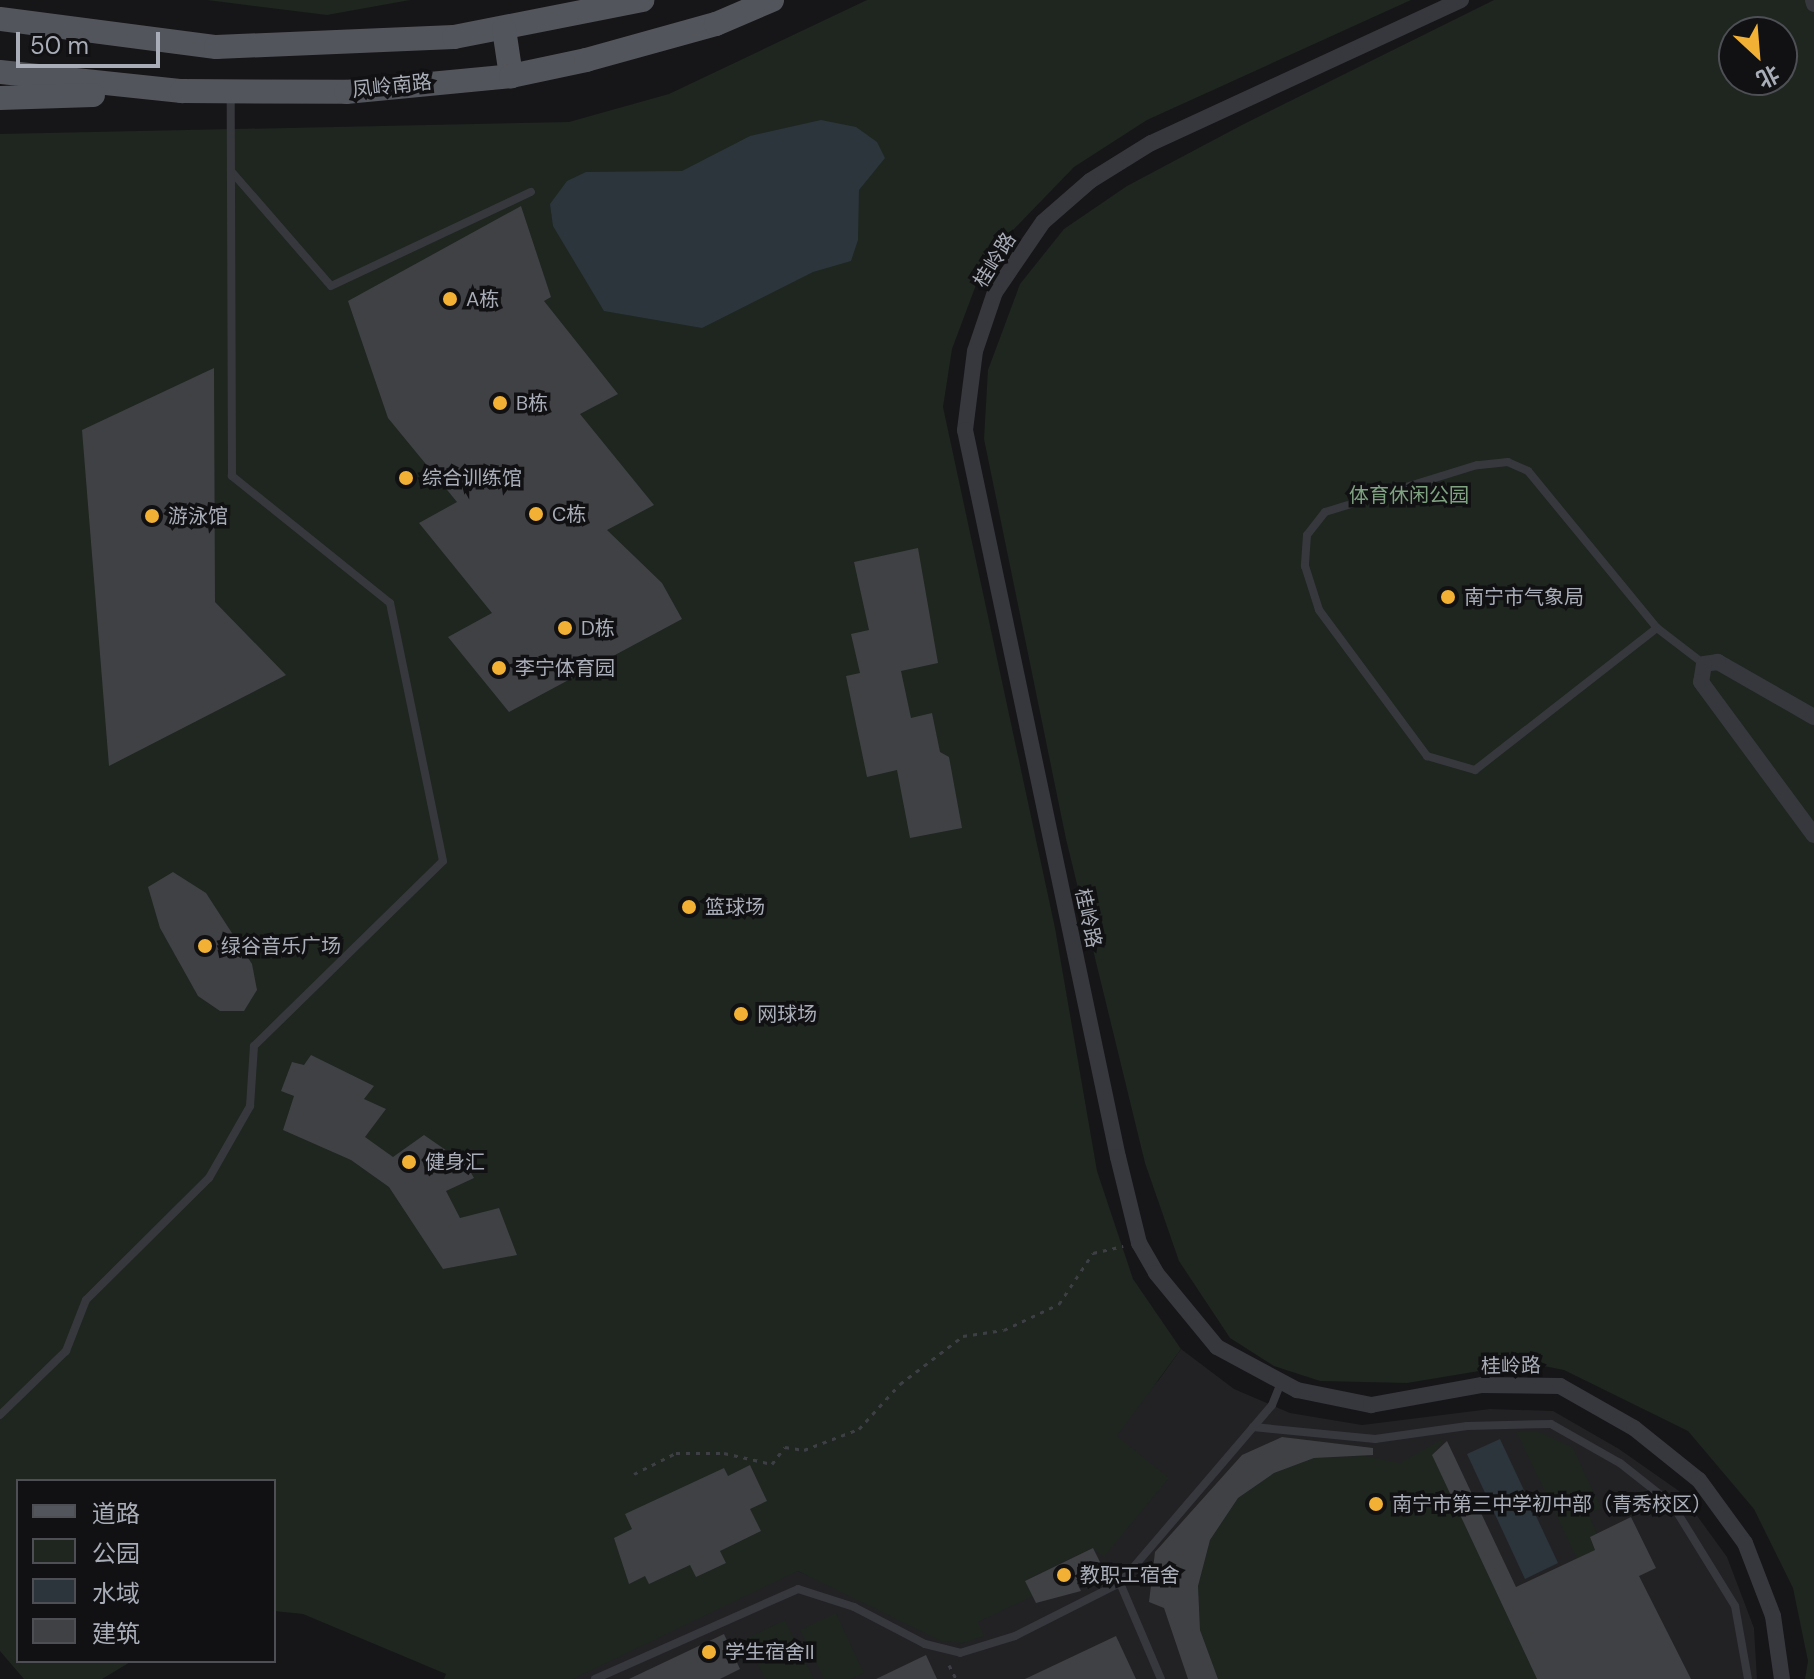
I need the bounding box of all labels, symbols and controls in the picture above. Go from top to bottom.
scale bar [20,16,164,66]
north arrow [1718,16,1798,96]
text: 50 m [30,30,89,61]
text: 北 [1752,58,1784,94]
street label: 凤岭南路 [351,70,433,102]
street label: 桂岭路 [969,228,1021,292]
place label: A栋 [466,287,499,311]
marker: A栋 [441,290,459,308]
place label: B栋 [516,391,548,415]
marker: B栋 [491,394,509,412]
place label: 综合训练馆 [422,466,522,490]
marker: 综合训练馆 [397,469,415,487]
park label: 体育休闲公园 [1349,483,1469,507]
place label: C栋 [552,502,586,526]
place label: 游泳馆 [168,504,228,528]
marker: C栋 [527,505,545,523]
marker: 游泳馆 [143,507,161,525]
place label: 南宁市气象局 [1464,585,1584,609]
marker: 南宁市气象局 [1439,588,1457,606]
place label: D栋 [581,616,615,640]
marker: D栋 [556,619,574,637]
place label: 李宁体育园 [515,656,615,680]
marker: 李宁体育园 [490,659,508,677]
street label: 桂岭路 [1070,886,1106,950]
place label: 篮球场 [705,895,765,919]
marker: 篮球场 [680,898,698,916]
place label: 绿谷音乐广场 [221,934,341,958]
marker: 绿谷音乐广场 [196,937,214,955]
place label: 网球场 [757,1002,817,1026]
marker: 网球场 [732,1005,750,1023]
place label: 健身汇 [425,1150,485,1174]
marker: 健身汇 [400,1153,418,1171]
street label: 桂岭路 [1481,1353,1541,1379]
legend [16,1479,276,1663]
place label: 南宁市第三中学初中部（青秀校区） [1392,1492,1712,1516]
marker: 南宁市第三中学初中部（青秀校区） [1367,1495,1385,1513]
text: 道路 [92,1498,140,1529]
text: 公园 [92,1538,140,1569]
place label: 教职工宿舍 [1080,1563,1180,1587]
marker: 教职工宿舍 [1055,1566,1073,1584]
text: 水域 [92,1578,140,1609]
text: 建筑 [92,1618,140,1649]
place label: 学生宿舍II [725,1640,814,1664]
marker: 学生宿舍II [700,1643,718,1661]

